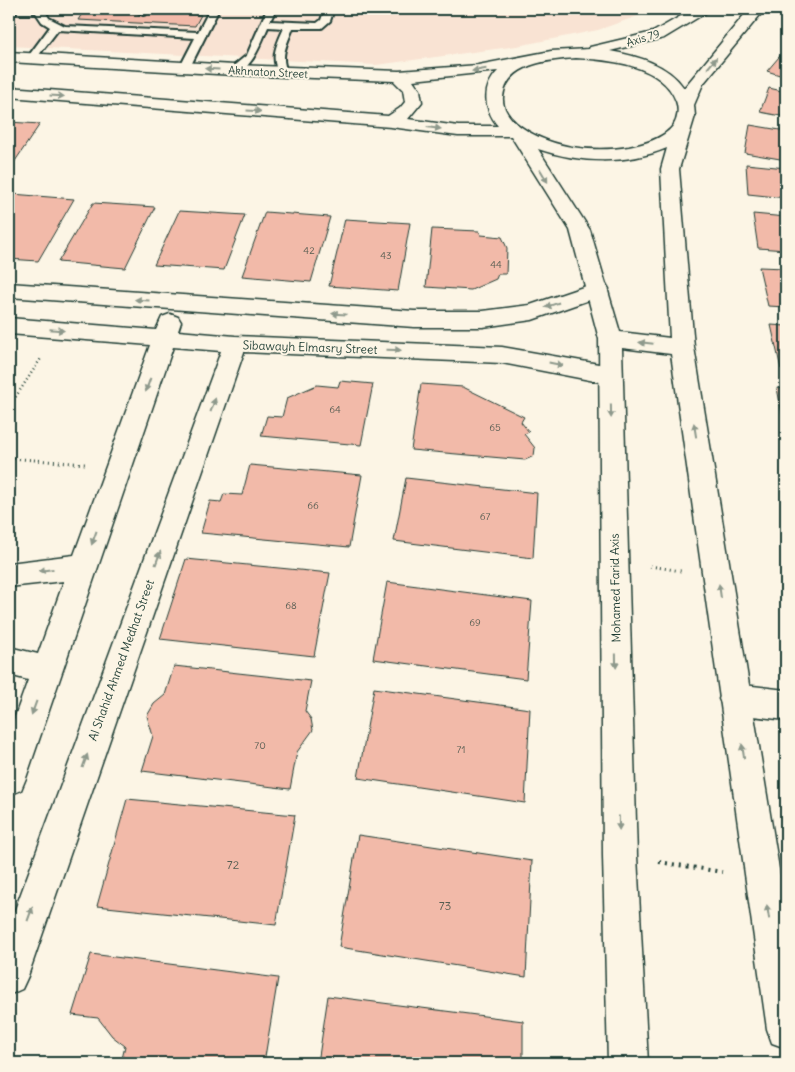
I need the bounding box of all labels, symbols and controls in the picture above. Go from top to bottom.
street label: Axis 79 [625,26,661,50]
one-way arrow [706,56,717,69]
street label: Akhnaton Street [228,63,309,81]
one-way arrow [204,64,220,72]
one-way arrow [471,66,487,74]
one-way arrow [50,93,66,101]
one-way arrow [247,108,263,116]
one-way arrow [426,124,442,132]
one-way arrow [540,169,549,182]
house number: 42 [303,244,315,257]
house number: 43 [380,249,392,262]
house number: 44 [490,258,502,271]
one-way arrow [134,295,150,303]
one-way arrow [544,301,559,309]
one-way arrow [331,309,347,317]
one-way arrow [50,326,66,334]
street label: Sibawayh Elmasry Street [242,337,378,357]
one-way arrow [637,339,653,347]
one-way arrow [386,347,402,355]
one-way arrow [548,360,564,368]
one-way arrow [144,378,152,393]
one-way arrow [209,398,217,413]
house number: 64 [329,403,341,416]
one-way arrow [607,403,615,419]
house number: 65 [489,421,501,434]
one-way arrow [691,422,699,438]
house number: 66 [307,499,319,512]
house number: 67 [480,510,490,523]
one-way arrow [90,531,98,546]
street label: Mohamed Farid Axis [607,533,623,643]
one-way arrow [154,551,162,566]
one-way arrow [38,567,54,575]
street label: Al Shahid Ahmed Medhat Street [85,577,157,743]
one-way arrow [716,582,724,598]
house number: 68 [285,599,297,612]
house number: 69 [469,616,481,629]
one-way arrow [612,653,620,669]
one-way arrow [30,700,37,715]
house number: 70 [254,739,266,752]
house number: 71 [457,743,465,756]
one-way arrow [739,743,747,759]
one-way arrow [82,753,89,768]
one-way arrow [615,815,623,831]
house number: 72 [227,857,240,872]
house number: 73 [439,898,452,913]
one-way arrow [763,904,771,920]
one-way arrow [27,906,34,921]

